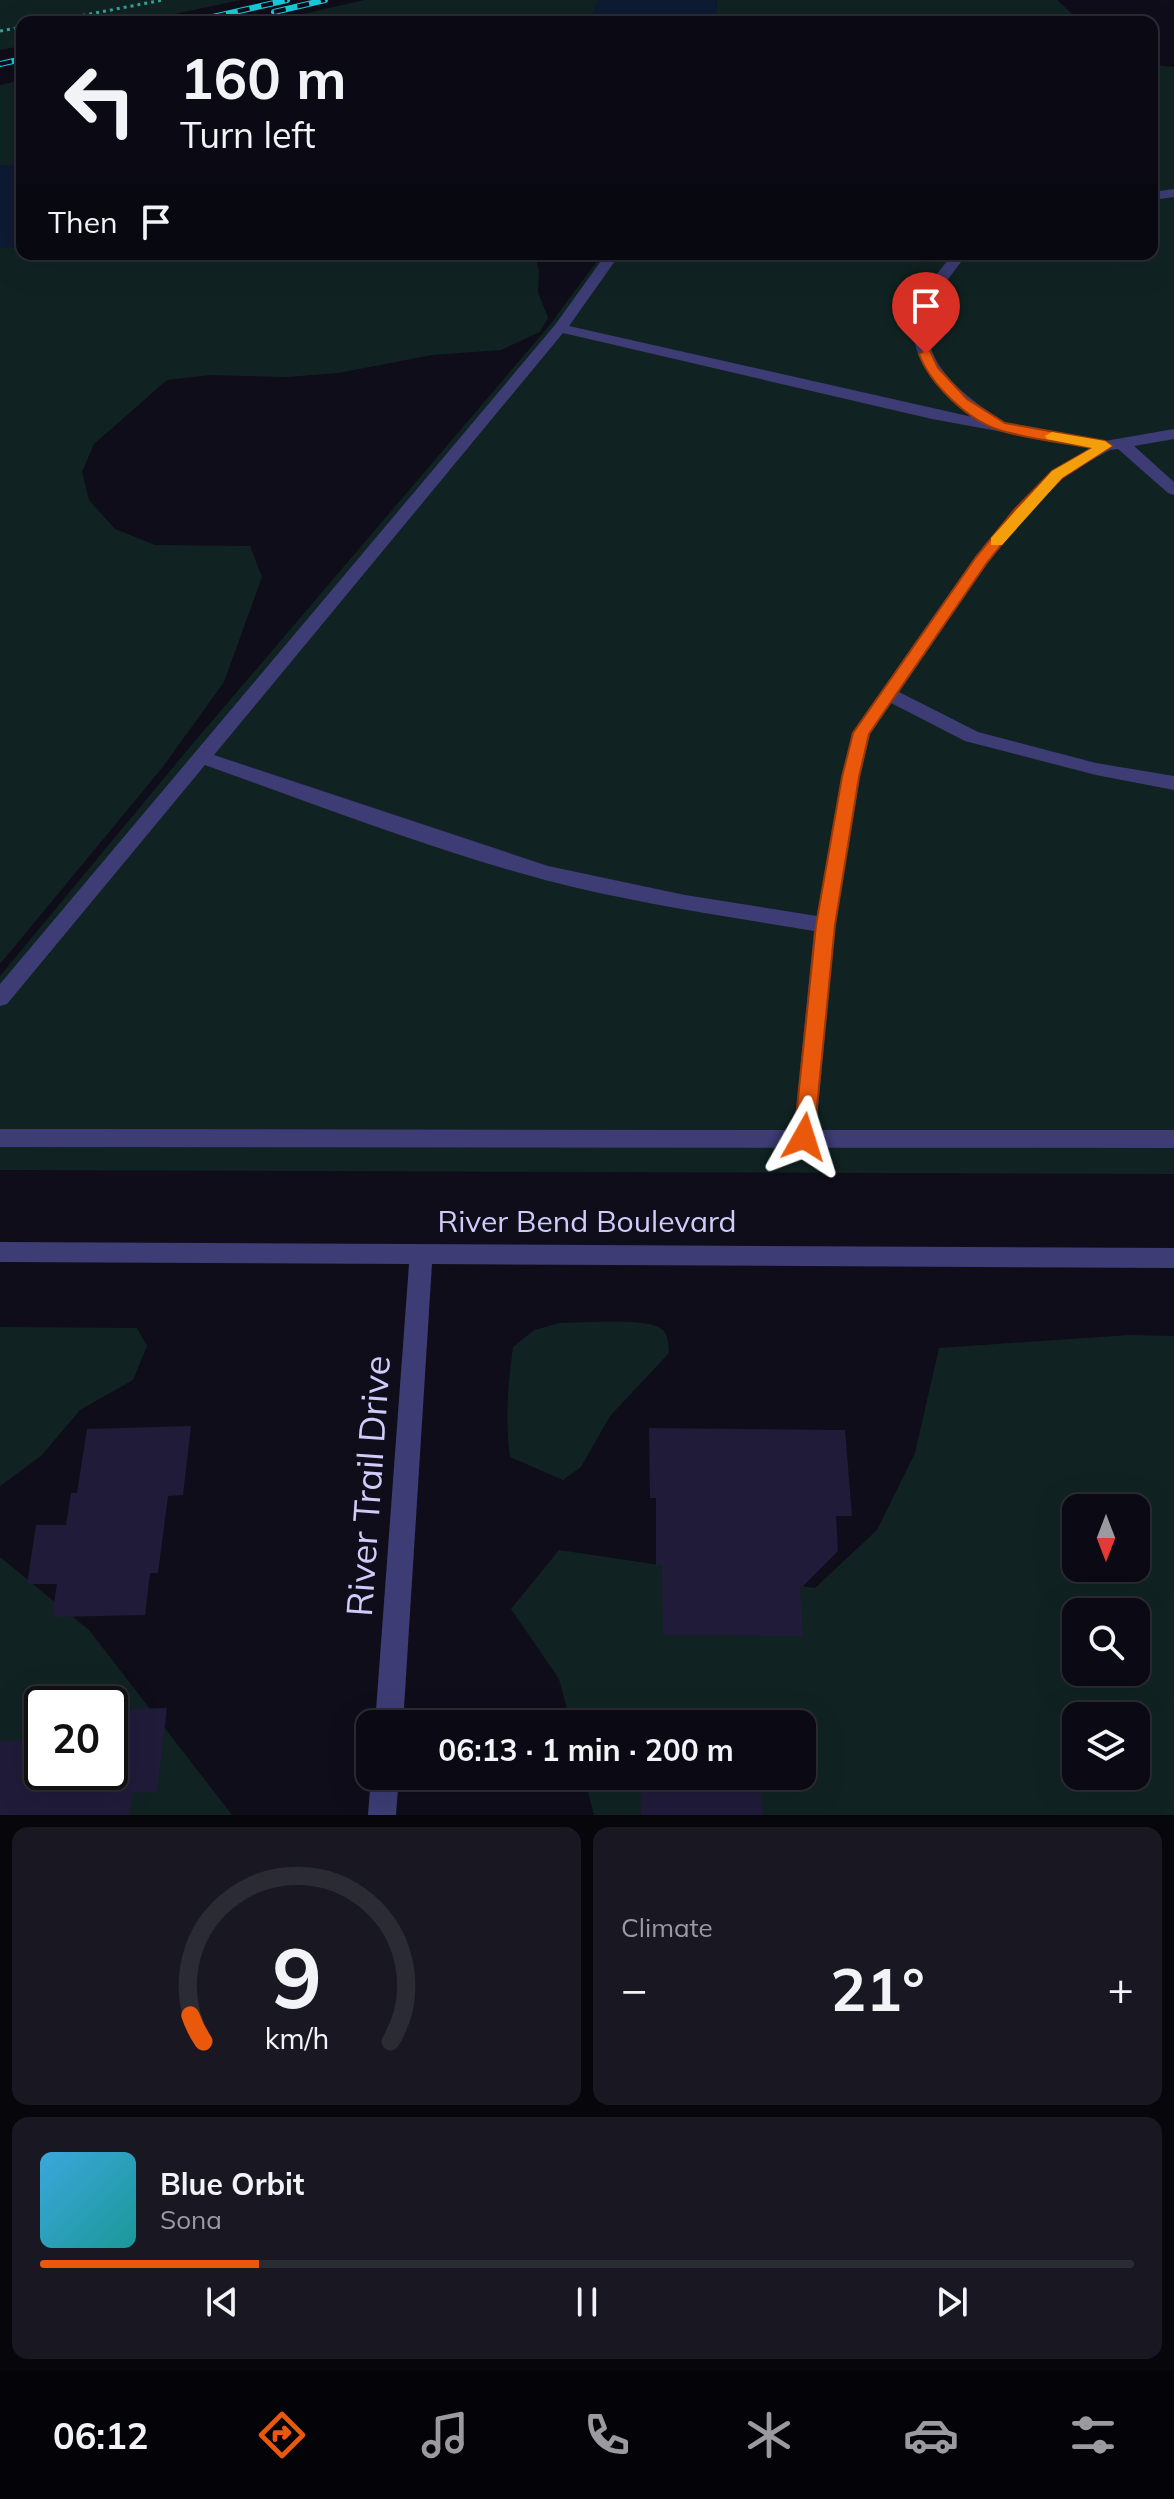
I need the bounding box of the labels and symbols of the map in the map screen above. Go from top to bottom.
pin [892,272,960,354]
position arrow [762,1095,846,1179]
street label: River Bend Boulevard [437,1202,737,1240]
street label: River Trail Drive [336,1354,399,1618]
north arrow [1062,1494,1150,1582]
speed limit sign: 20 [24,1686,128,1790]

